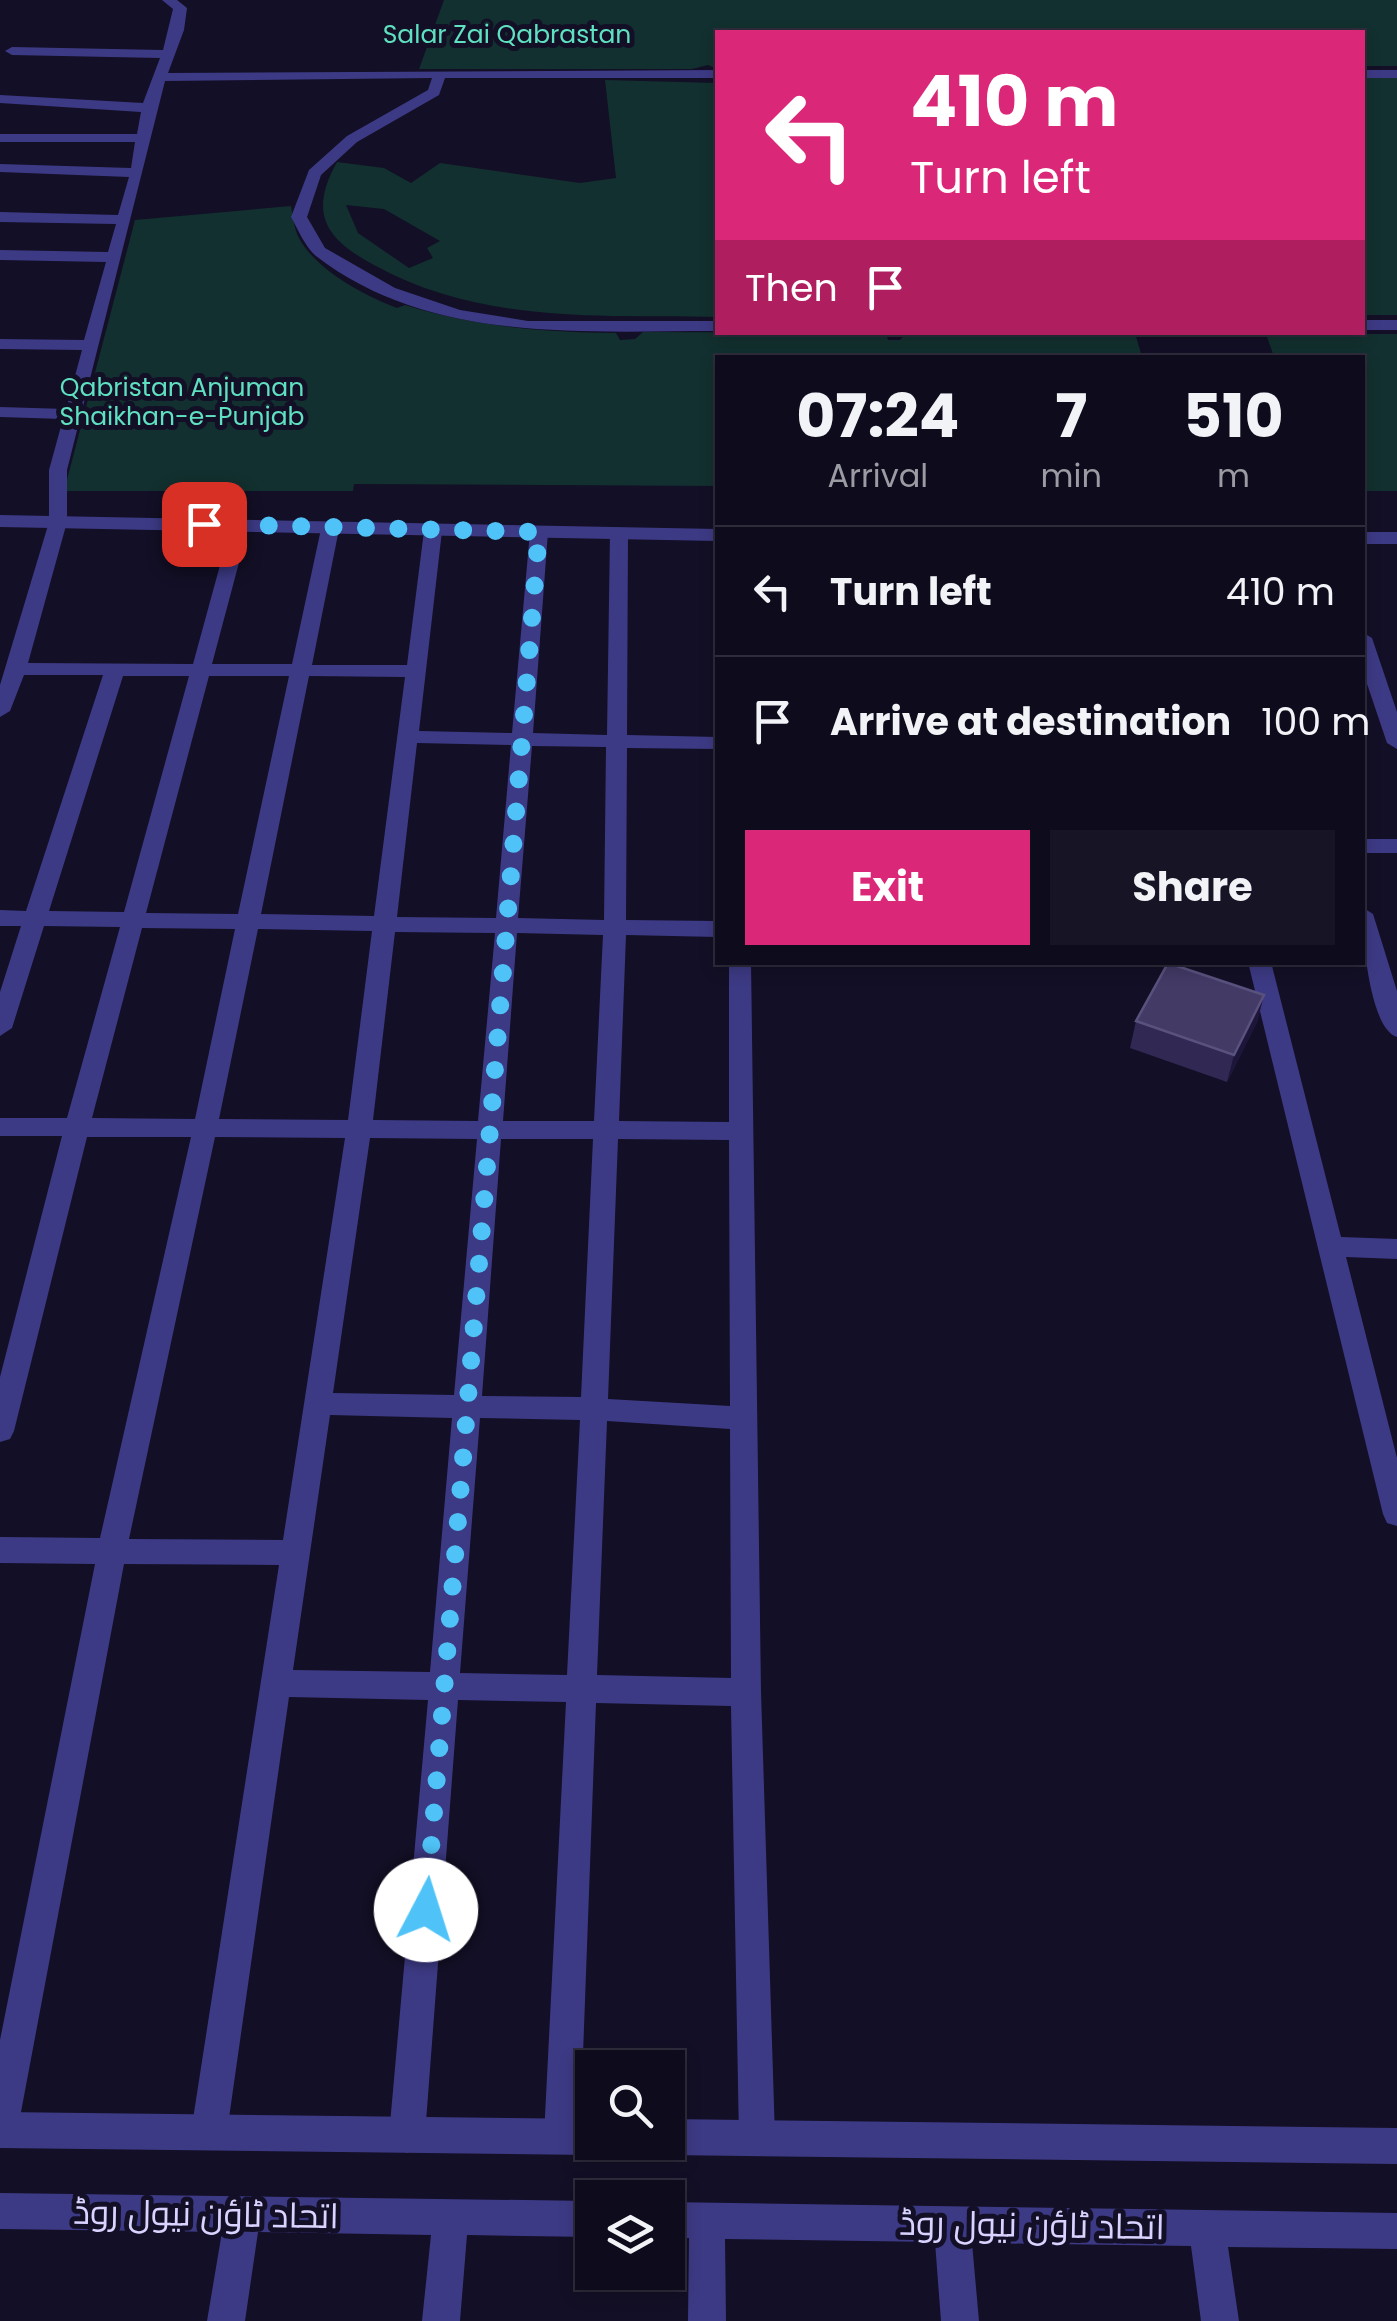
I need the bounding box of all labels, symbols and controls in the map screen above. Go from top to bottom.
park label: Salar Zai Qabrastan [383,17,631,52]
text: 410 m [910,52,1118,151]
icon: left [745,70,875,200]
text: Turn left [910,146,1091,209]
icon: arrive [858,260,913,315]
text: Then [745,261,838,314]
park label: Qabristan Anjuman Shaikhan-e-Punjab [59,370,305,434]
text: 07:24 [796,374,959,458]
text: 7 [1055,374,1087,458]
text: 510 [1183,374,1284,458]
text: Arrival [827,453,928,498]
text: min [1041,453,1102,498]
text: m [1217,453,1250,498]
pin [162,482,247,567]
icon: arrive [177,497,232,552]
icon: left [745,564,800,619]
text: Turn left [830,565,992,618]
text: 410 m [1226,565,1335,618]
icon: arrive [745,694,800,749]
text: Arrive at destination [830,695,1231,748]
text: 100 m [1261,695,1370,748]
button: Exit [745,830,1030,945]
button: Share [1050,830,1335,945]
position arrow [374,1858,478,1962]
map controls [575,2050,685,2290]
button: search [575,2050,685,2160]
button: layers [575,2180,685,2290]
street label: اتحاد ٹاؤن نیول روڈ [73,2187,339,2240]
street label: اتحاد ٹاؤن نیول روڈ [899,2198,1165,2251]

